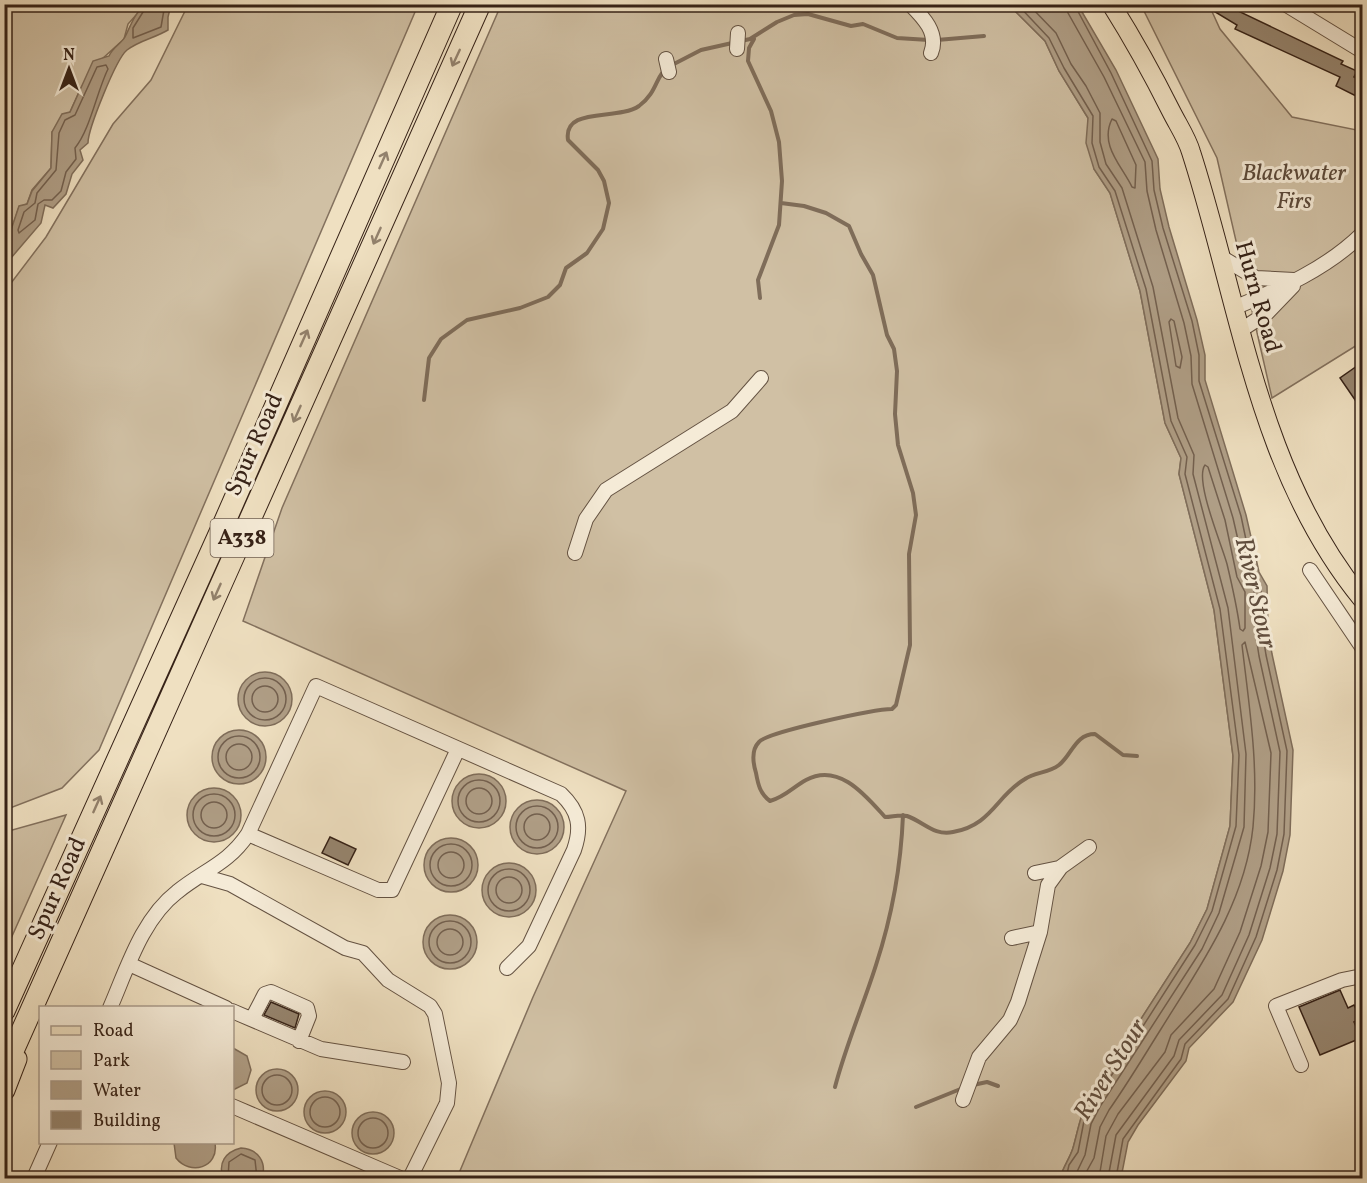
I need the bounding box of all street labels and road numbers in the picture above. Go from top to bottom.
street label: Hurn Road [1225,237,1289,357]
street label: Spur Road [217,388,293,502]
road number: A338 [210,519,274,557]
street label: Spur Road [20,832,96,946]

